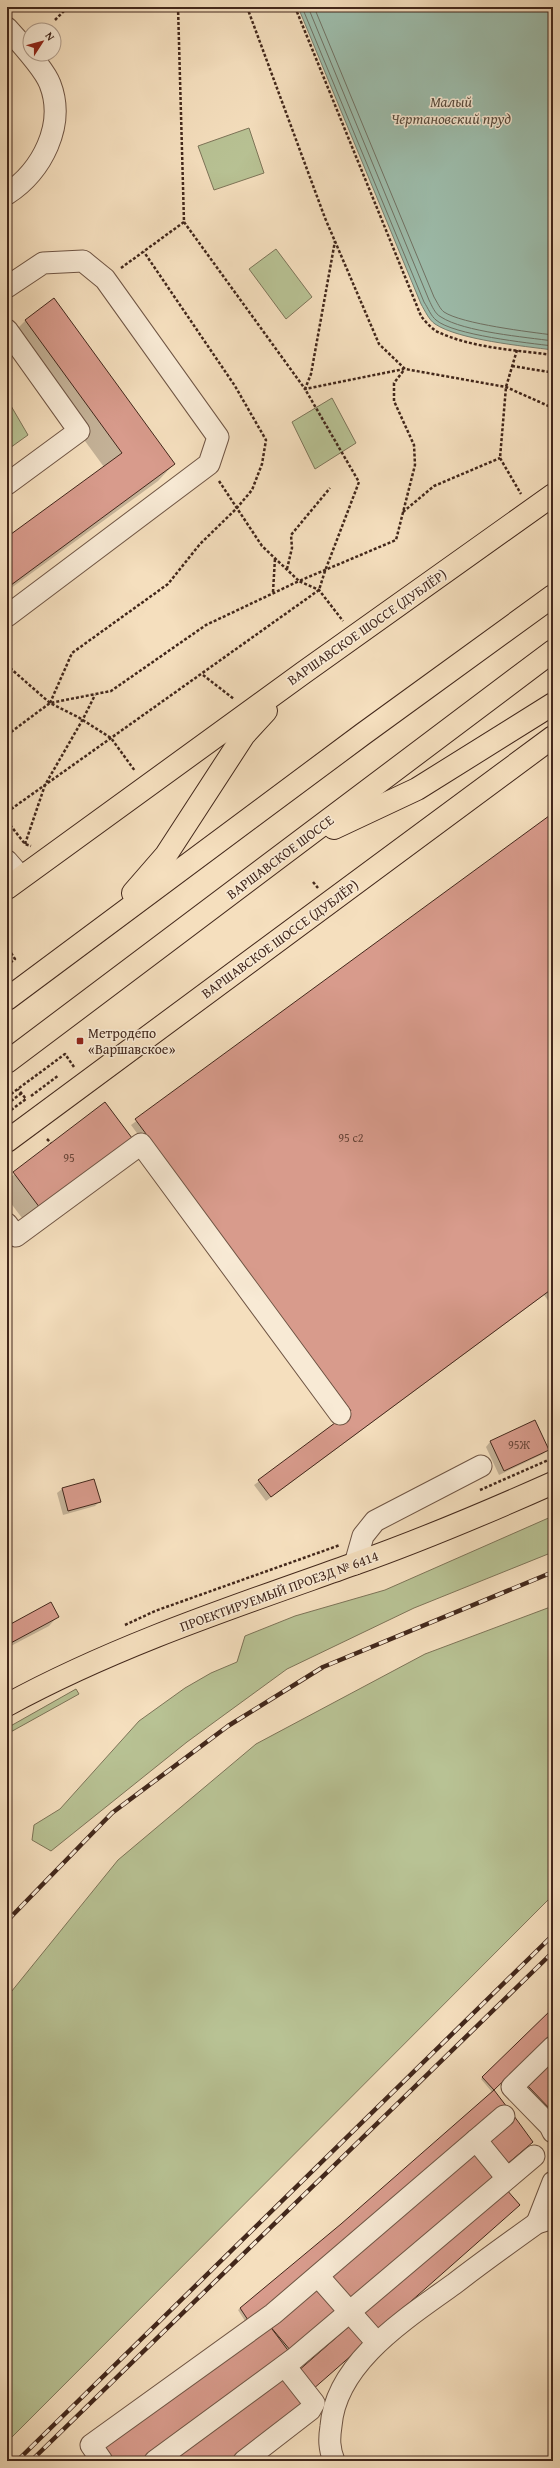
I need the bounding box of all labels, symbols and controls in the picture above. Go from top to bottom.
north arrow [22,22,62,62]
text: N [41,28,59,44]
water label: Малый Чертановский пруд [391,91,512,129]
street label: ВАРШАВСКОЕ ШОССЕ (ДУБЛЁР) [283,564,451,690]
street label: ВАРШАВСКОЕ ШОССЕ [222,810,338,904]
street label: ВАРШАВСКОЕ ШОССЕ (ДУБЛЁР) [197,875,363,1003]
place label: Метродепо «Варшавское» [88,1023,175,1059]
marker: Метродепо «Варшавское» [75,1036,85,1046]
house number: 95 с2 [338,1129,364,1146]
house number: 95 [63,1149,75,1166]
house number: 95Ж [508,1436,530,1453]
street label: ПРОЕКТИРУЕМЫЙ ПРОЕЗД № 6414 [177,1546,381,1636]

